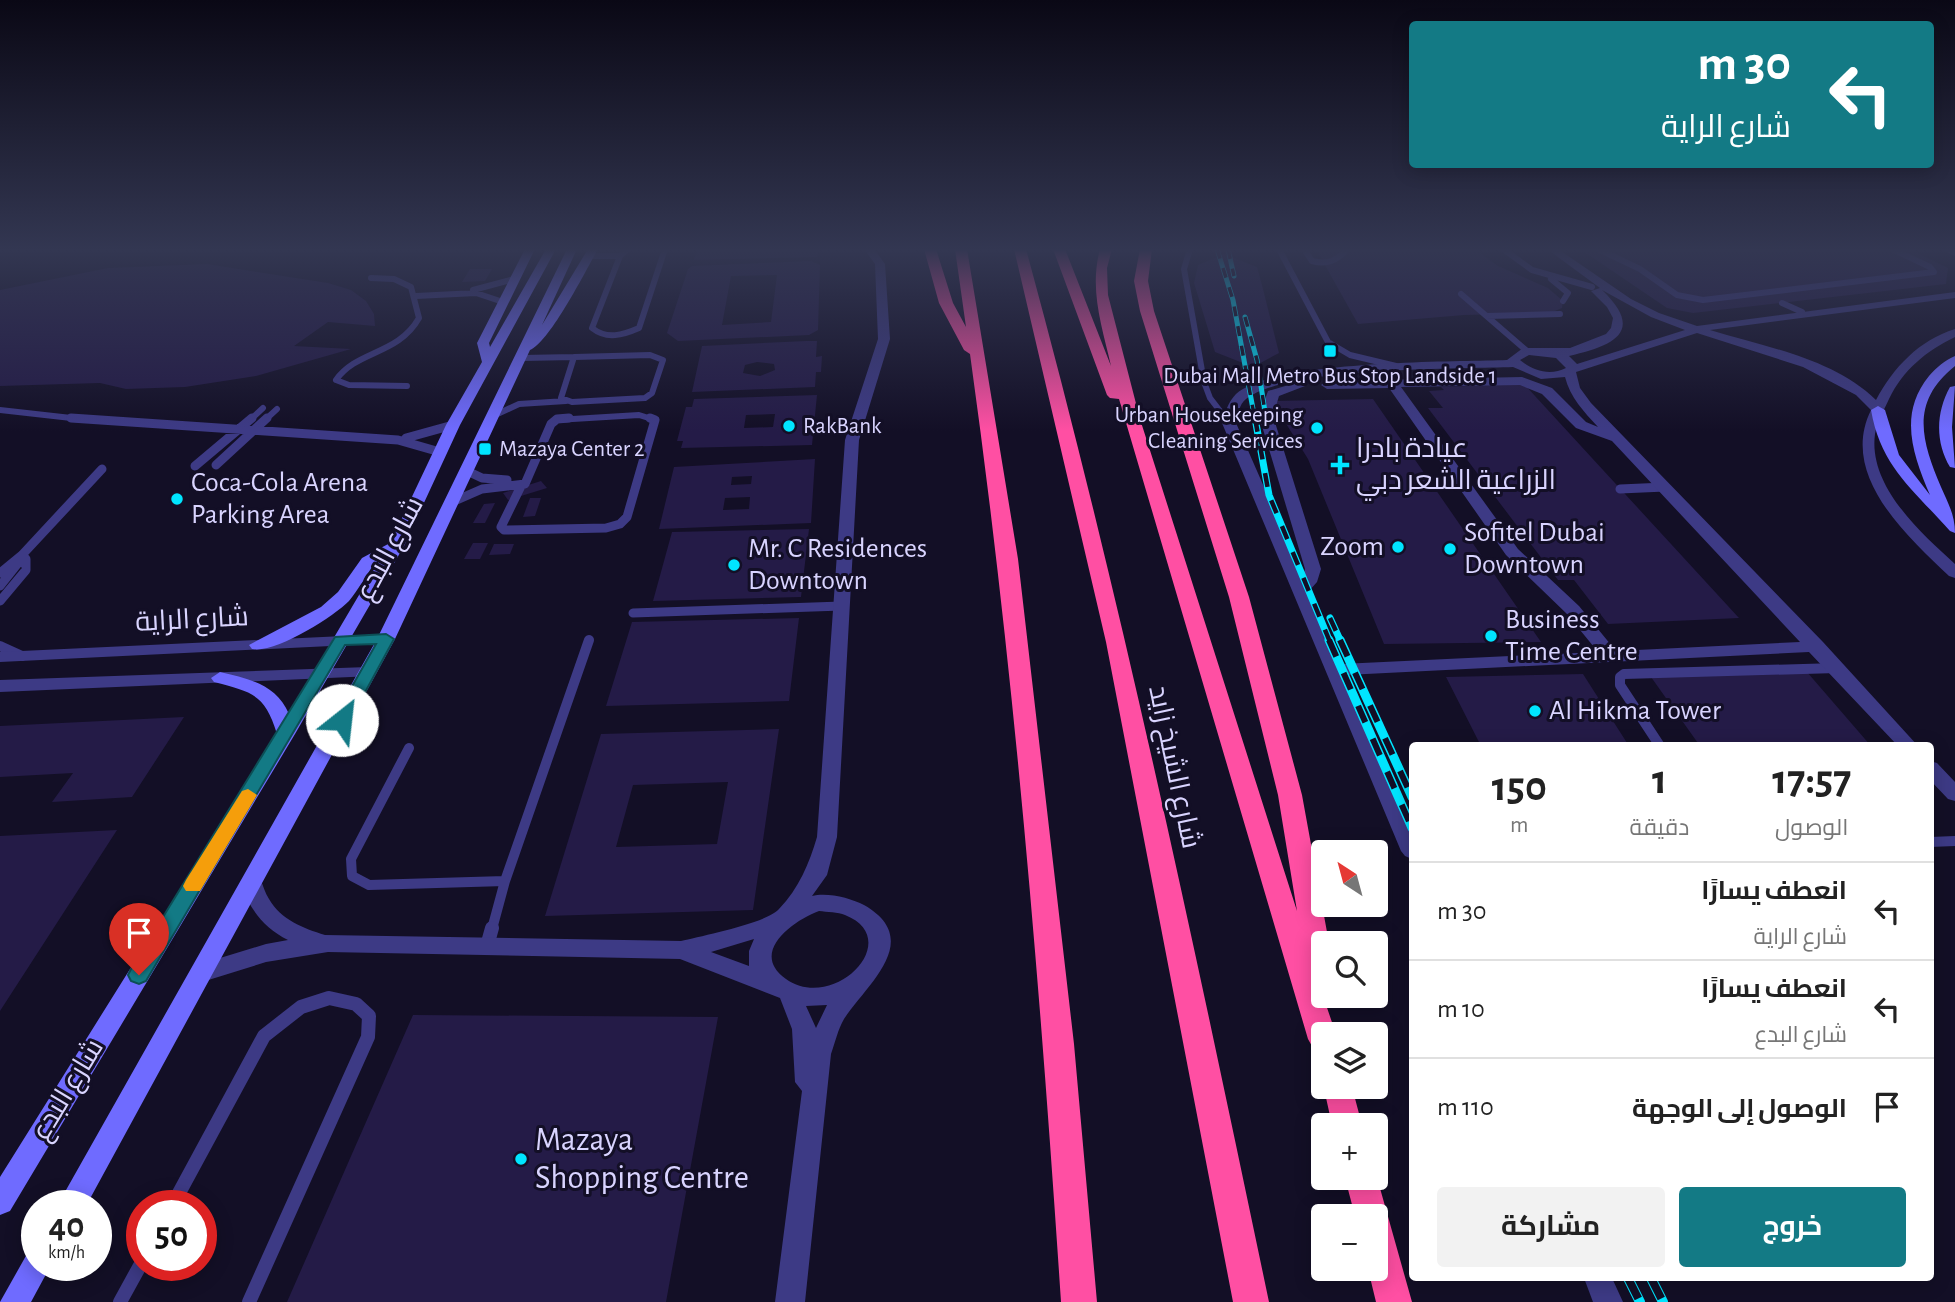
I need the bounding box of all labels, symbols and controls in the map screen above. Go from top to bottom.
text: 30 m [1697,40,1791,89]
icon: left [1815,49,1906,140]
text: شارع الراية [1661,111,1791,143]
marker: Dubai Mall Metro Bus Stop Landside 1 [1322,343,1338,359]
place label: Dubai Mall Metro Bus Stop Landside 1 [1163,365,1497,388]
place label: Urban Housekeeping Cleaning Services [1115,404,1304,453]
place label: RakBank [803,415,882,438]
marker: RakBank [781,418,797,434]
marker: Urban Housekeeping Cleaning Services [1309,420,1325,436]
place label: عيادة بادرا الزراعية الشعر دبي [1356,435,1556,501]
place label: Mazaya Center 2 [499,438,645,461]
marker: Mazaya Center 2 [477,441,493,457]
marker: عيادة بادرا الزراعية الشعر دبي [1330,455,1350,475]
place label: Coca-Cola Arena Parking Area [191,469,368,529]
marker: Coca-Cola Arena Parking Area [169,491,185,507]
street label: شارع البدع [350,492,431,607]
place label: Sofitel Dubai Downtown [1464,519,1605,579]
place label: Zoom [1320,533,1384,561]
place label: Mr. C Residences Downtown [748,535,927,595]
marker: Zoom [1390,539,1406,555]
marker: Sofitel Dubai Downtown [1442,541,1458,557]
marker: Mr. C Residences Downtown [726,557,742,573]
street label: شارع الراية [134,602,250,640]
place label: Business Time Centre [1505,606,1638,666]
marker: Business Time Centre [1483,628,1499,644]
position arrow [305,683,379,757]
street label: شارع الشيخ زايد [1140,683,1206,852]
place label: Al Hikma Tower [1549,697,1721,725]
marker: Al Hikma Tower [1527,703,1543,719]
text: 1 [1652,759,1667,801]
text: 17:57 [1772,759,1851,801]
text: 150 [1492,766,1547,808]
text: m [1510,814,1529,837]
text: دقيقة [1630,817,1689,840]
text: الوصول [1775,817,1848,840]
north arrow [1311,840,1388,917]
map controls [1311,840,1388,1281]
text: انعطف يسارًا [1701,878,1847,904]
icon: left [1868,892,1906,930]
text: 30 m [1437,898,1487,924]
pin [109,903,169,975]
icon: arrive [120,914,158,952]
text: شارع الراية [1754,926,1847,949]
button: search [1311,931,1388,1008]
text: انعطف يسارًا [1701,976,1847,1002]
icon: left [1868,990,1906,1028]
text: 10 m [1437,996,1485,1022]
button: layers [1311,1022,1388,1099]
text: شارع البدع [1754,1024,1847,1047]
street label: شارع البدع [26,1034,112,1147]
icon: arrive [1868,1088,1906,1126]
text: 110 m [1437,1094,1494,1120]
text: الوصول إلى الوجهة [1632,1096,1847,1122]
button: + [1311,1113,1388,1190]
place label: Mazaya Shopping Centre [535,1124,749,1195]
marker: Mazaya Shopping Centre [513,1151,529,1167]
button: مشاركة [1437,1187,1665,1267]
button: خروج [1679,1187,1906,1267]
speed limit sign: 50 [126,1190,217,1281]
button: − [1311,1204,1388,1281]
text: 40 [49,1209,84,1244]
text: km/h [48,1244,85,1262]

